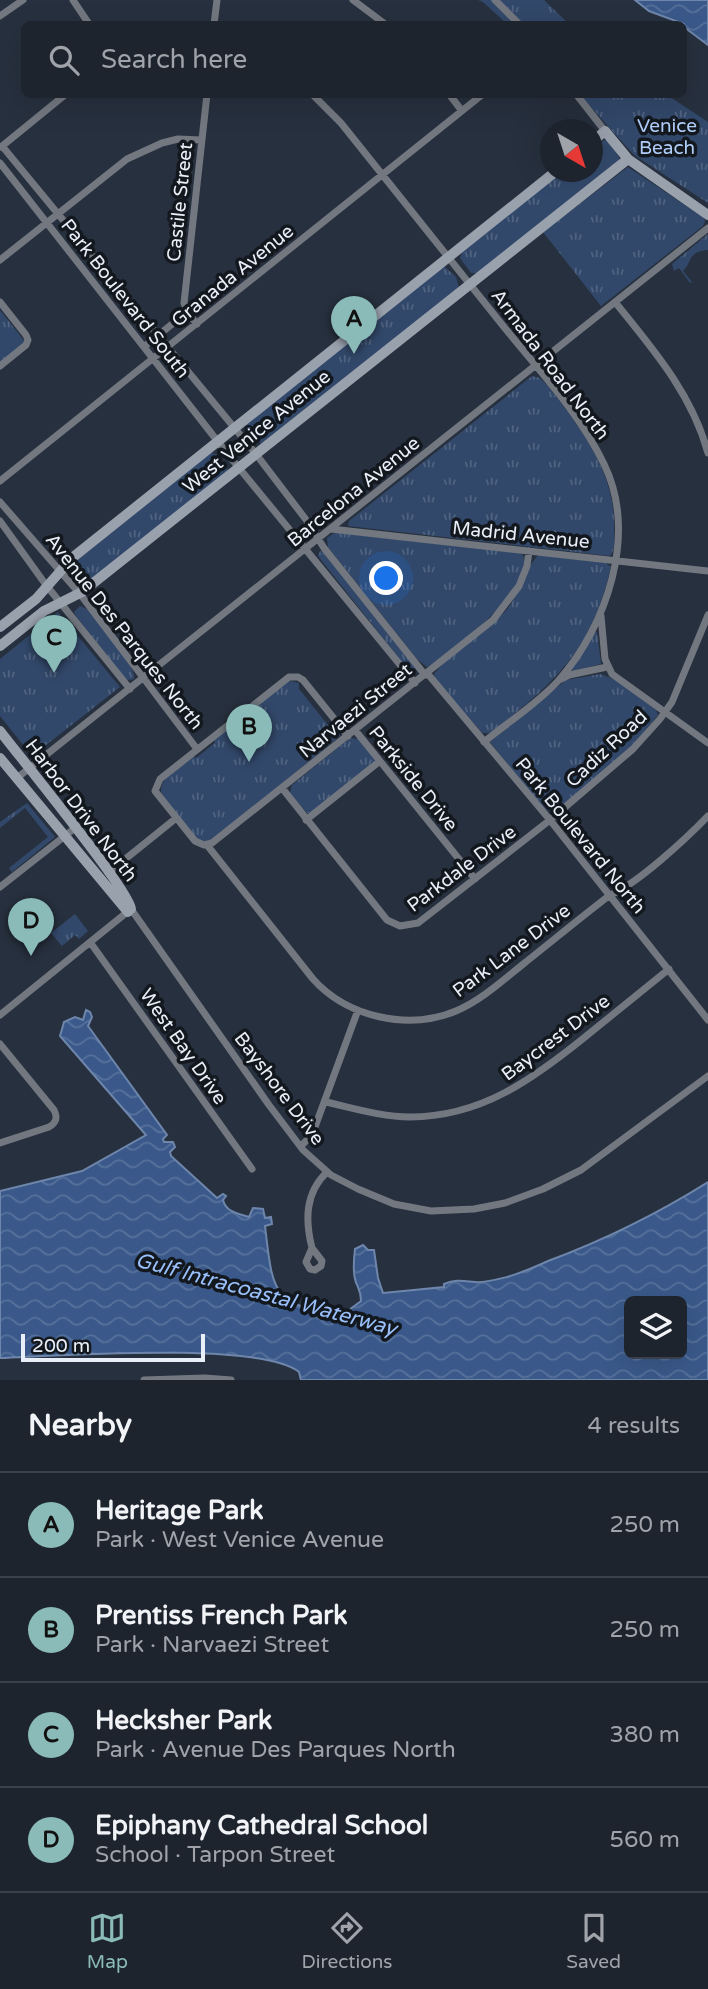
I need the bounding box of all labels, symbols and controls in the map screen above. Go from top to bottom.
search box [21,21,687,98]
icon: search [45,41,83,79]
text: Search here [101,44,247,75]
park label: Venice Beach [637,115,697,159]
north arrow [540,119,603,182]
street label: Castile Street [163,141,197,263]
street label: Park Boulevard South [56,215,194,382]
street label: Granada Avenue [167,220,298,332]
street label: Armada Road North [487,285,614,444]
pin: A [331,296,377,354]
street label: West Venice Avenue [178,366,335,498]
street label: Barcelona Avenue [283,432,424,552]
street label: Madrid Avenue [451,517,591,553]
street label: Avenue Des Parques North [41,529,208,734]
your location [369,561,403,595]
pin: C [31,615,77,673]
street label: Narvaezi Street [295,659,416,763]
pin: B [226,704,272,762]
street label: Cadiz Road [562,706,652,792]
street label: Parkside Drive [364,722,462,836]
street label: Harbor Drive North [21,735,142,886]
street label: Park Boulevard North [511,753,650,918]
street label: Parkdale Drive [403,821,520,917]
pin: D [8,898,54,956]
street label: Park Lane Drive [449,900,575,1002]
street label: West Bay Drive [135,985,231,1109]
street label: Baycrest Drive [497,990,614,1086]
street label: Bayshore Drive [230,1028,329,1149]
water label: Gulf Intracoastal Waterway [133,1248,402,1342]
map controls [624,1296,687,1359]
button: layers [624,1296,687,1359]
scale bar [21,1331,205,1363]
text: 200 m [32,1335,90,1357]
text: Nearby [28,1407,132,1444]
text: 4 results [587,1412,680,1440]
text: Heritage Park [95,1495,263,1526]
text: A [42,1511,60,1539]
text: 250 m [610,1511,680,1539]
text: Park · West Venice Avenue [95,1526,384,1554]
text: Prentiss French Park [95,1600,347,1631]
text: B [43,1616,59,1644]
text: 250 m [610,1616,680,1644]
text: Park · Narvaezi Street [95,1631,329,1659]
text: Hecksher Park [95,1705,272,1736]
text: C [43,1721,59,1749]
text: 380 m [610,1721,680,1749]
text: Park · Avenue Des Parques North [95,1736,456,1764]
text: Epiphany Cathedral School [95,1810,428,1841]
text: D [42,1826,60,1854]
text: 560 m [610,1826,680,1854]
text: School · Tarpon Street [95,1841,335,1869]
tab: Map [87,1909,128,1973]
tab: Directions [302,1909,393,1973]
tab: Saved [566,1909,621,1973]

